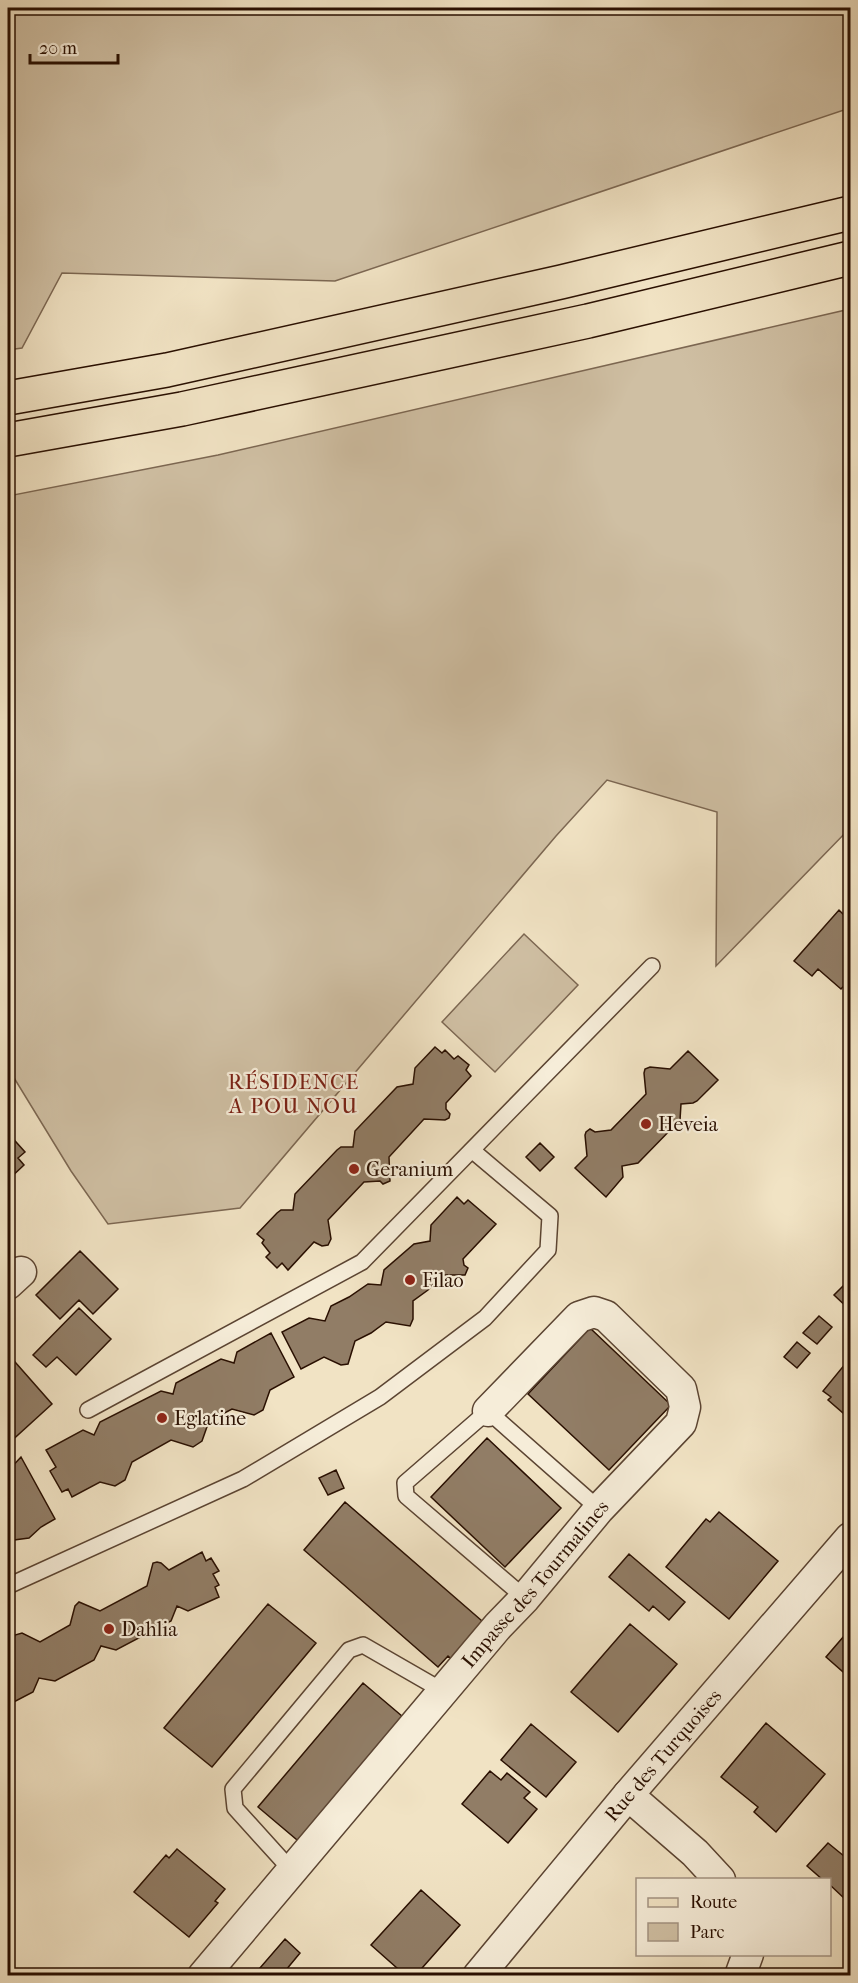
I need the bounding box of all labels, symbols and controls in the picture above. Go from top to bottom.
scale bar [30,27,118,65]
text: 20 m [39,38,77,59]
district label: RÉSIDENCE A POU NOU [228,1070,360,1118]
place label: Heveia [658,1113,719,1136]
marker: Heveia [639,1117,653,1131]
place label: Geranium [366,1158,453,1181]
marker: Geranium [347,1162,361,1176]
place label: Filao [422,1269,464,1292]
marker: Filao [403,1273,417,1287]
place label: Eglatine [174,1407,246,1430]
marker: Eglatine [155,1411,169,1425]
street label: Impasse des Tourmalines [457,1495,614,1672]
place label: Dahlia [121,1618,178,1641]
marker: Dahlia [102,1622,116,1636]
street label: Rue des Turquoises [600,1685,726,1826]
legend [636,1878,831,1956]
text: Route [690,1892,737,1913]
text: Parc [690,1922,725,1943]

